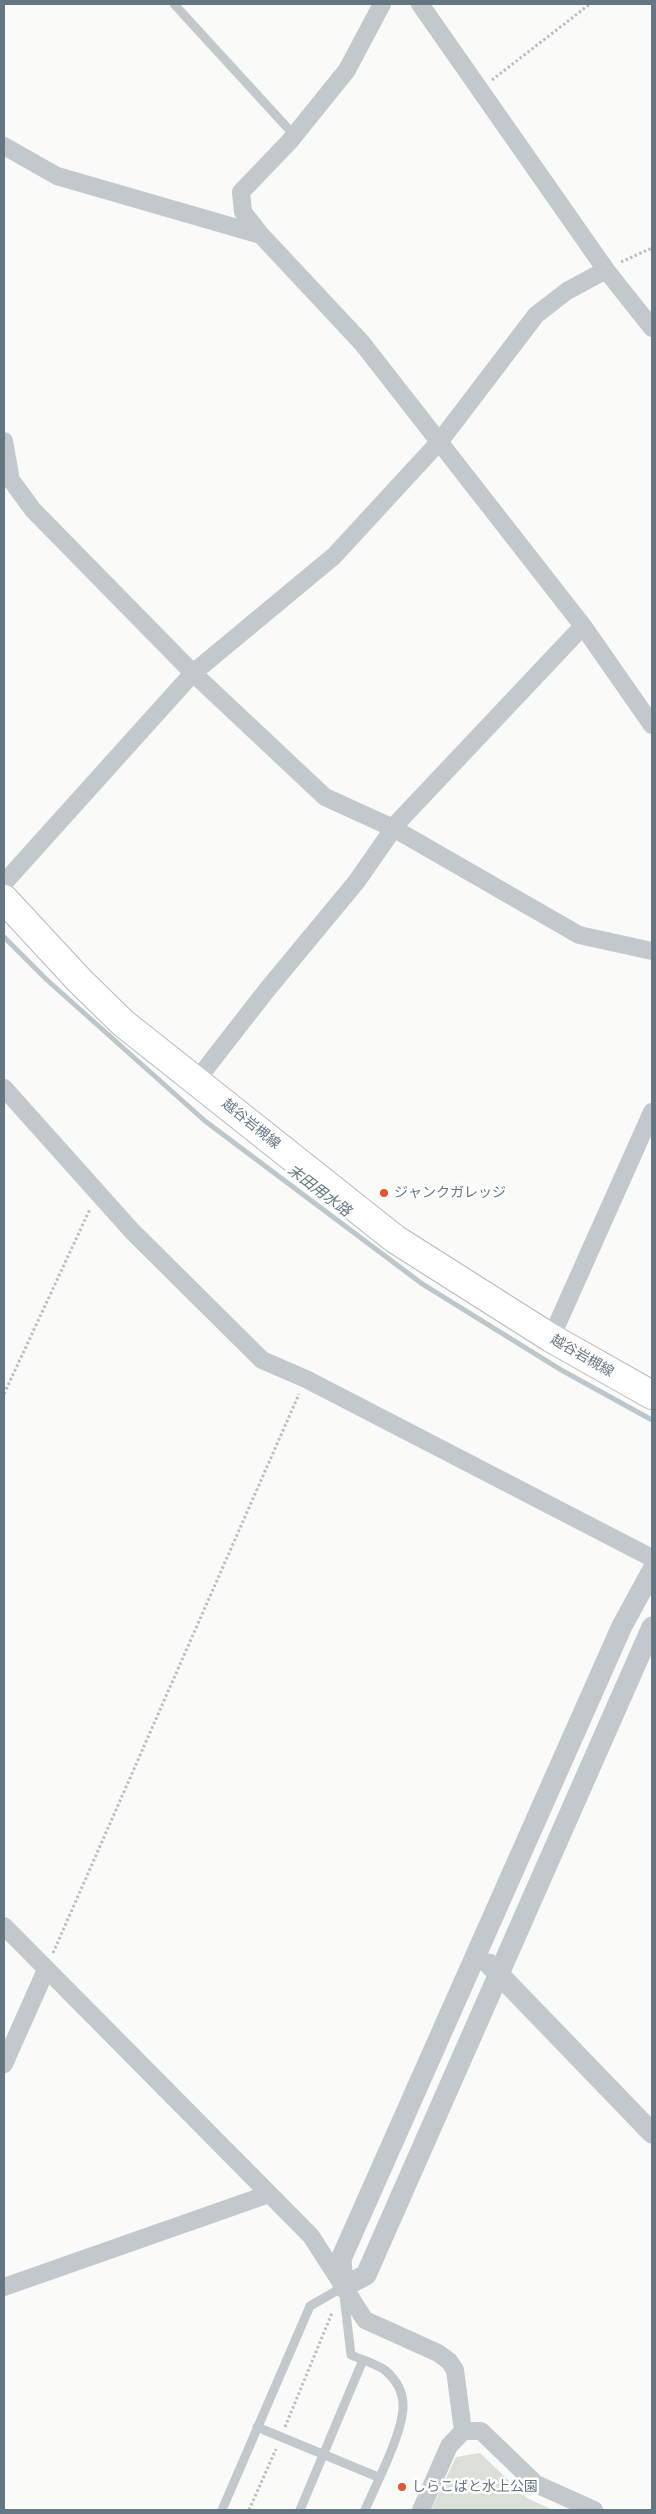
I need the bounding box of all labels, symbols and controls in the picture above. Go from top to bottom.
street label: 越谷岩槻線 [219,1095,283,1153]
water label: 末田用水路 [284,1161,354,1221]
place label: ジャンクガレッジ [394,1185,506,1201]
marker: ジャンクガレッジ [378,1187,390,1199]
street label: 越谷岩槻線 [547,1331,617,1381]
place label: しらこばと水上公園 [412,2479,538,2495]
marker: しらこばと水上公園 [396,2481,408,2493]

